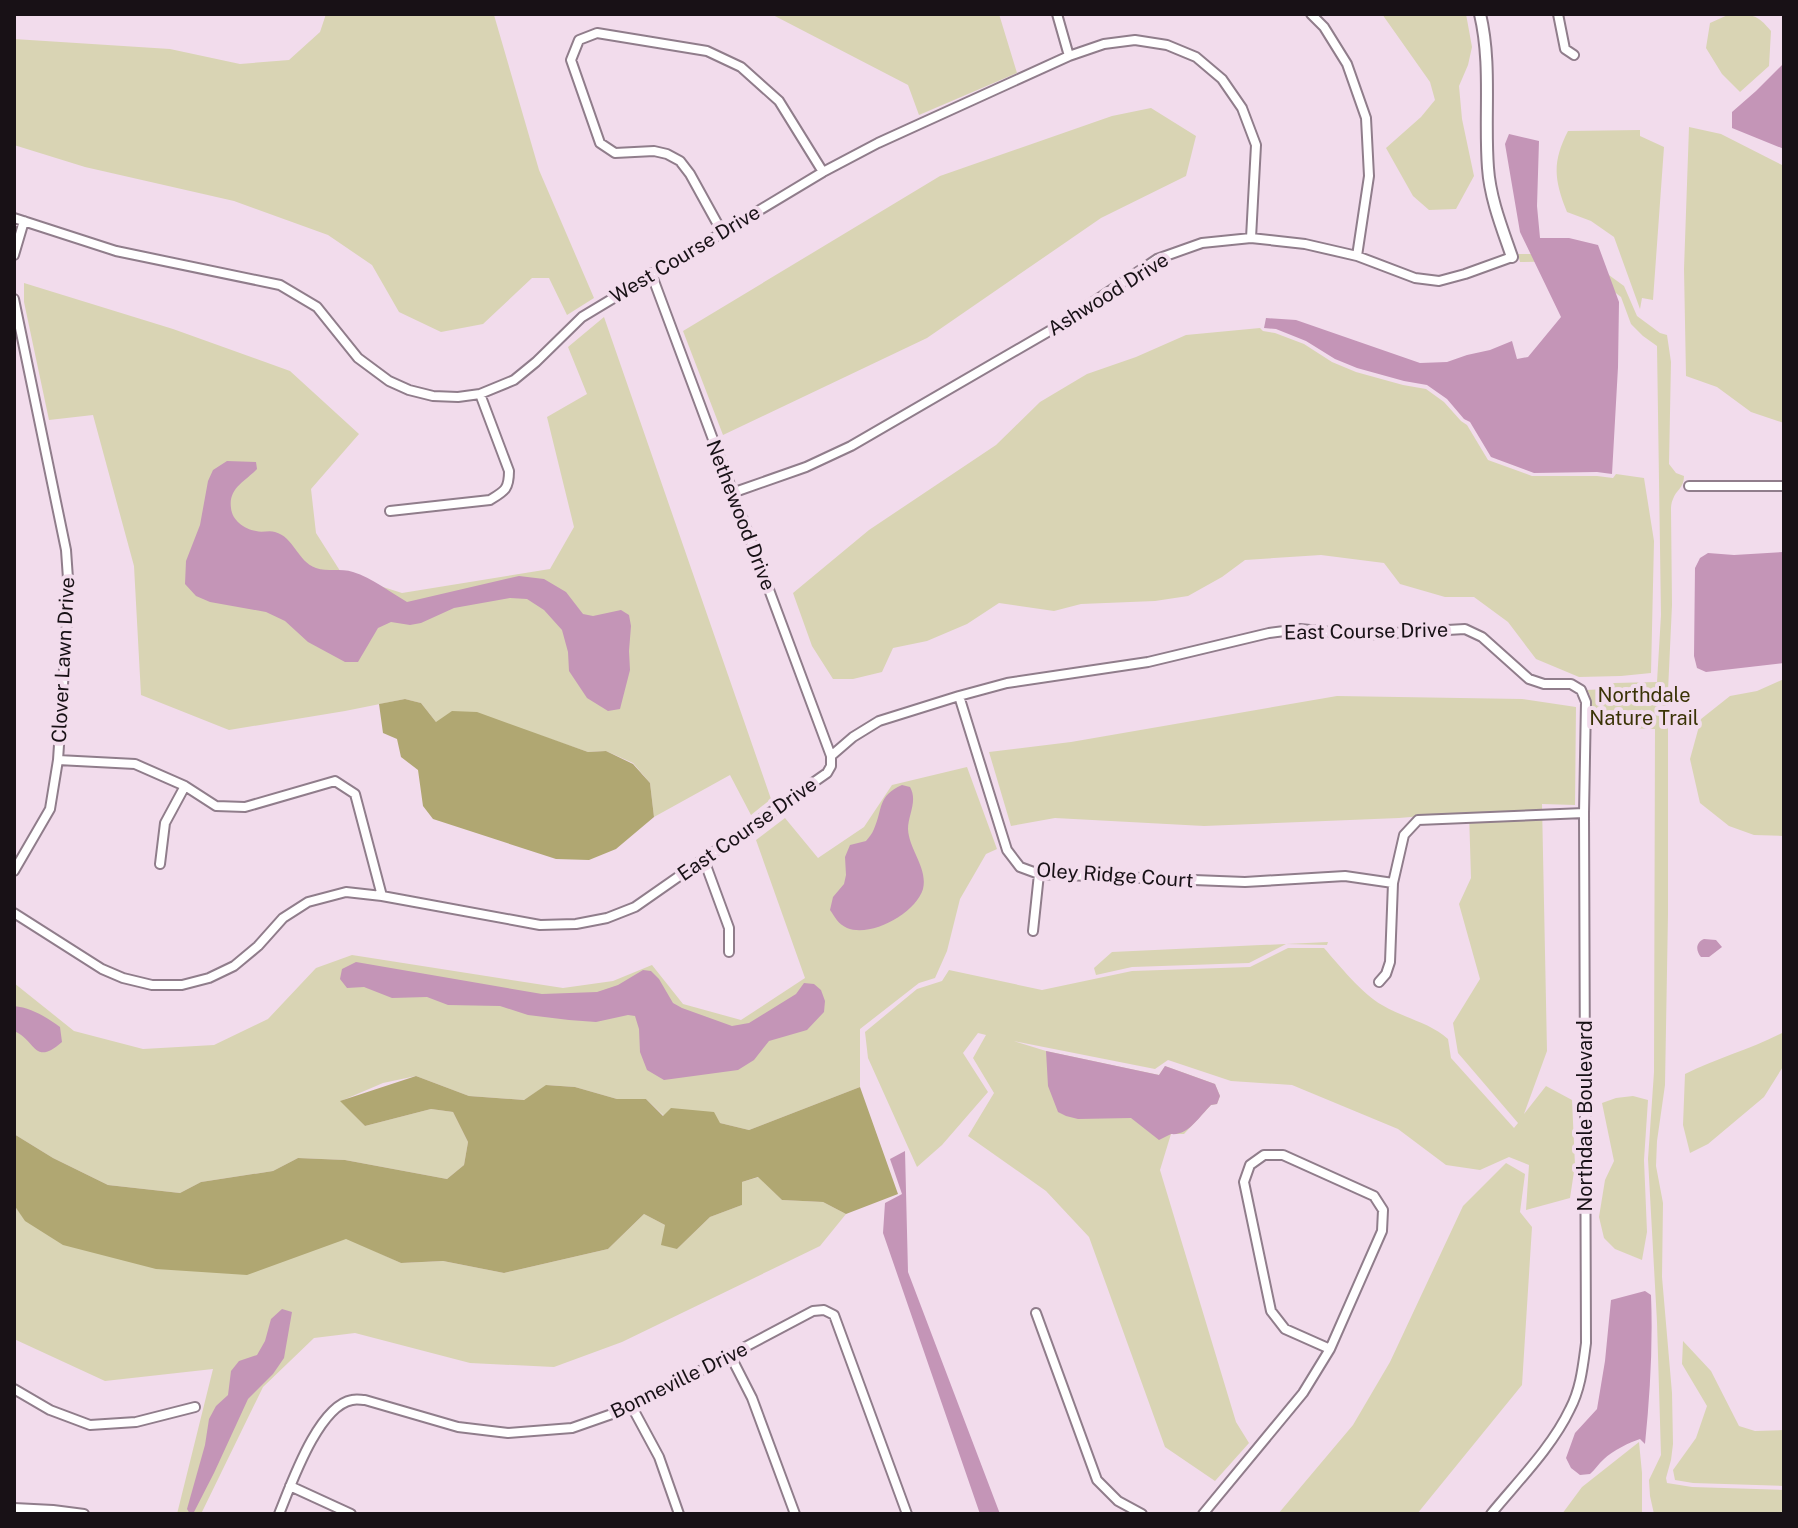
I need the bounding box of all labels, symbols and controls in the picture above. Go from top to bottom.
street label: West Course Drive [606,200,764,308]
street label: Ashwood Drive [1043,247,1173,341]
street label: Nethewood Drive [701,436,781,594]
street label: Clover Lawn Drive [47,576,79,744]
street label: East Course Drive [1284,618,1448,644]
park label: Northdale Nature Trail [1589,683,1699,730]
street label: East Course Drive [673,772,821,886]
street label: Oley Ridge Court [1036,858,1194,892]
street label: Northdale Boulevard [1573,1020,1597,1212]
street label: Bonneville Drive [607,1336,751,1424]

